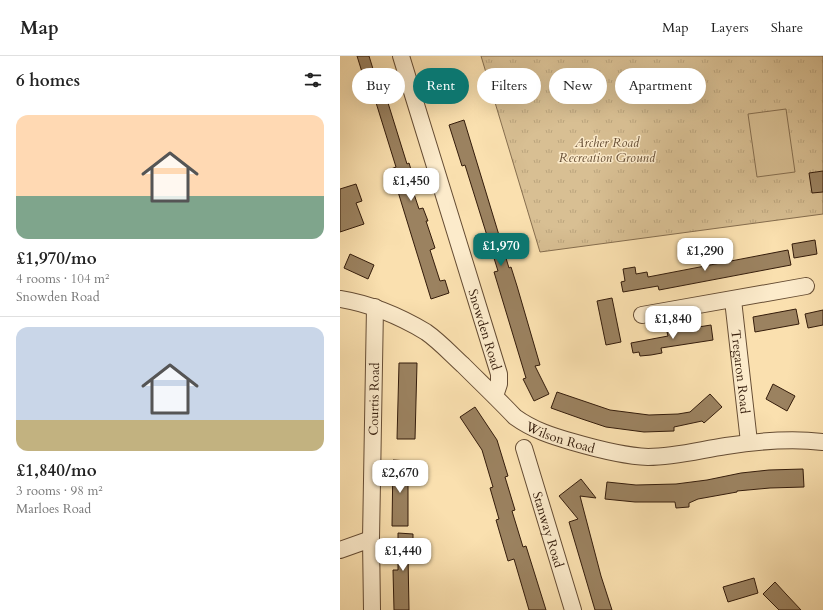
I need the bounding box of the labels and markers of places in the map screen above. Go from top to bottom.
pin: £1,450 [378,168,444,202]
pin: £1,970 [468,233,534,267]
pin: £1,290 [672,238,738,272]
pin: £1,840 [640,306,706,340]
pin: £2,670 [367,460,433,494]
pin: £1,440 [370,538,436,572]

